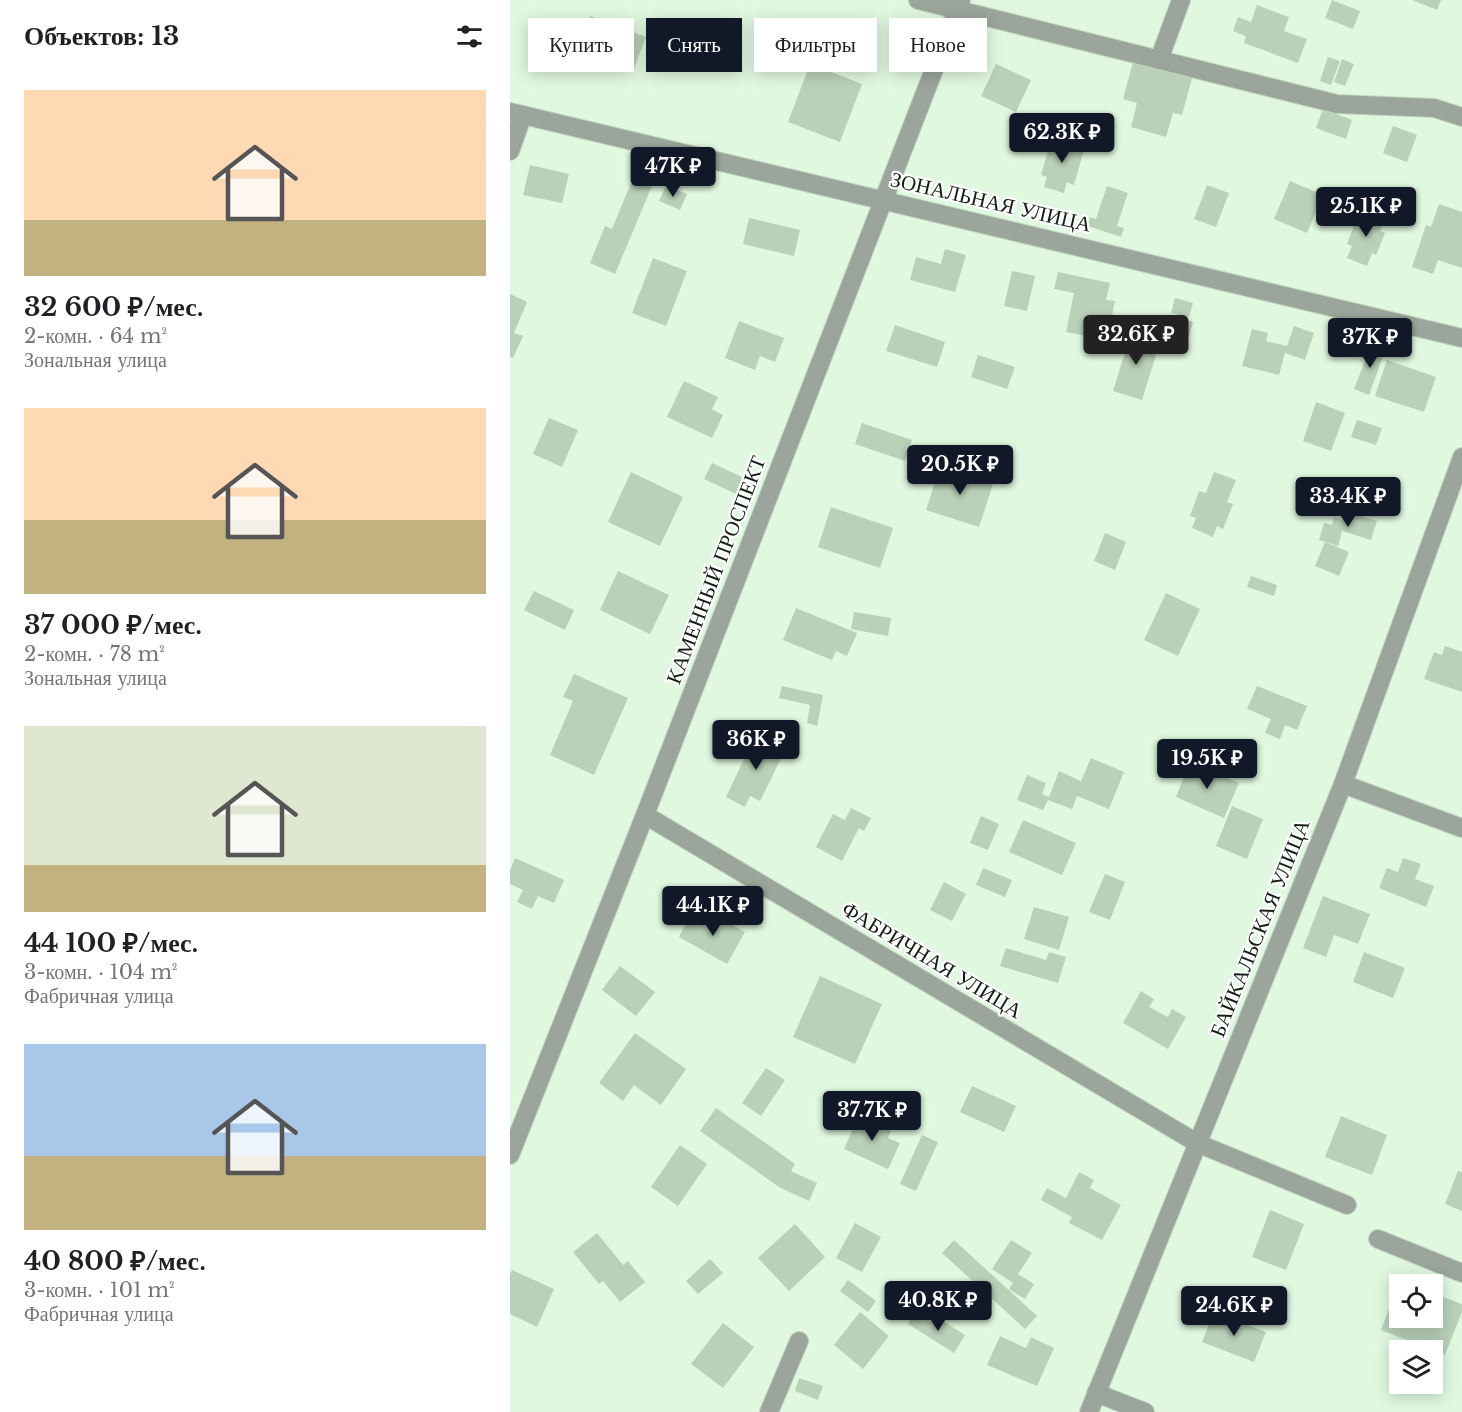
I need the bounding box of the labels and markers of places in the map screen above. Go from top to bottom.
pin: 62.3K ₽ [1007,113,1117,164]
pin: 47K ₽ [631,147,715,198]
pin: 25.1K ₽ [1311,187,1421,238]
pin: 32.6K ₽ [1081,315,1191,366]
pin: 37K ₽ [1328,318,1412,369]
pin: 20.5K ₽ [905,445,1015,496]
pin: 33.4K ₽ [1293,477,1403,528]
pin: 36K ₽ [714,720,798,771]
pin: 19.5K ₽ [1152,739,1262,790]
pin: 44.1K ₽ [658,886,768,937]
pin: 37.7K ₽ [817,1091,927,1142]
pin: 40.8K ₽ [883,1281,993,1332]
pin: 24.6K ₽ [1179,1286,1289,1337]

